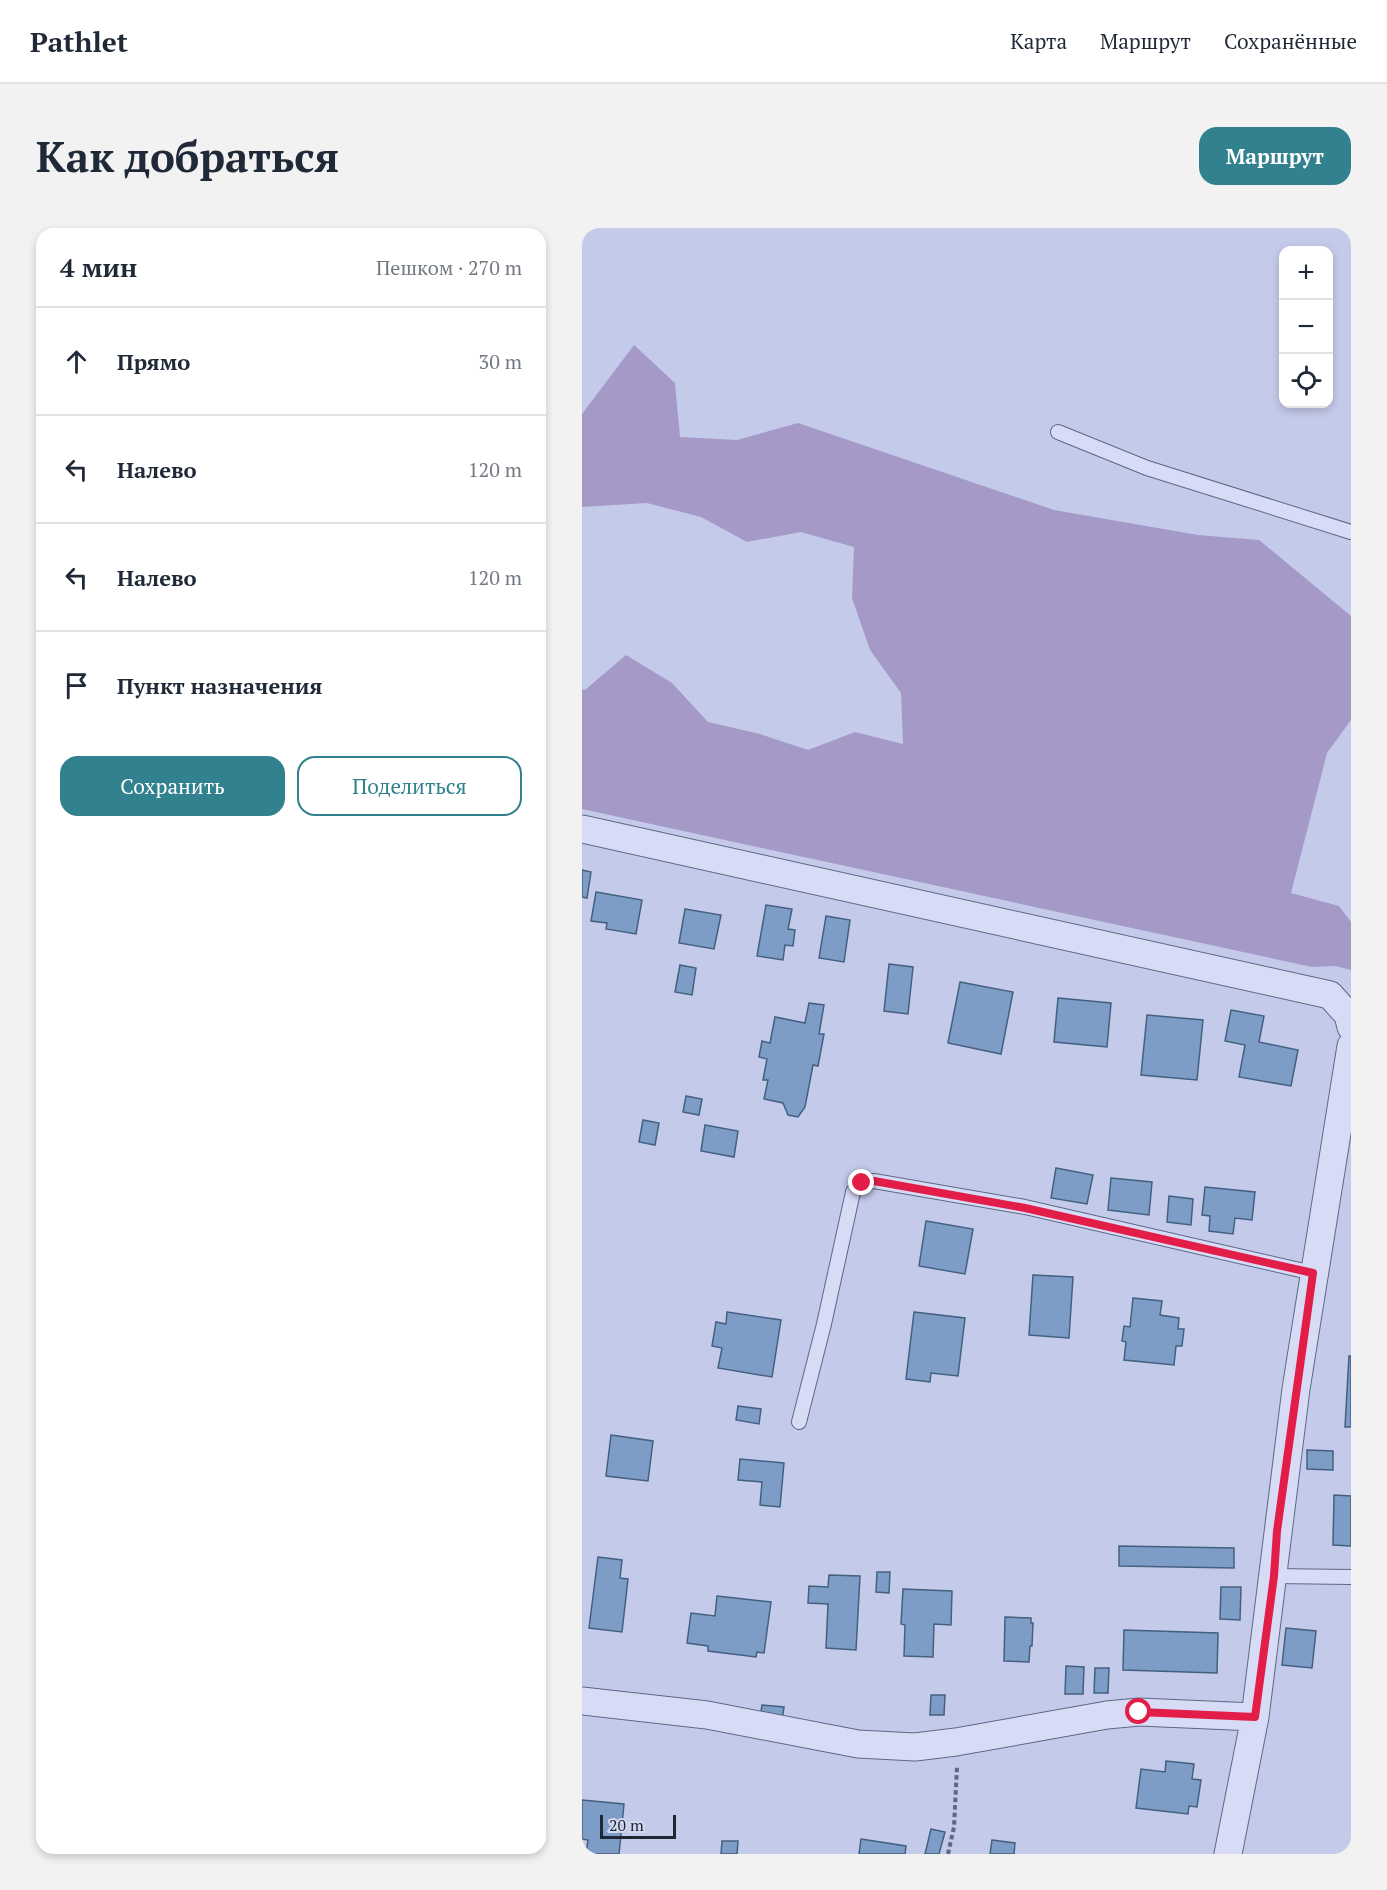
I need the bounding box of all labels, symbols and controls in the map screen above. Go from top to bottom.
text: Pathlet [30,23,128,60]
text: Карта [1010,27,1067,55]
text: Маршрут [1100,27,1191,55]
text: Сохранённые [1224,27,1357,55]
button: Маршрут [1199,127,1351,185]
text: Как добраться [36,128,339,184]
map controls [1279,246,1333,408]
button: + [1279,246,1333,300]
text: 4 мин [60,250,137,284]
text: Пешком · 270 m [376,254,522,281]
button: − [1279,300,1333,354]
icon: ahead [60,345,93,378]
text: Прямо [117,347,190,376]
text: 30 m [479,348,522,375]
button: locate [1279,354,1333,408]
icon: left [60,453,93,486]
text: Налево [117,455,197,484]
text: 120 m [468,456,522,483]
icon: left [60,561,93,594]
text: Налево [117,563,197,592]
text: 120 m [468,564,522,591]
icon: arrive [60,669,93,702]
text: Пункт назначения [117,671,322,700]
button: Сохранить [60,756,285,816]
button: Поделиться [297,756,522,816]
route end [848,1169,874,1195]
route start [1125,1698,1151,1724]
scale bar [600,1812,676,1840]
text: 20 m [609,1814,644,1836]

